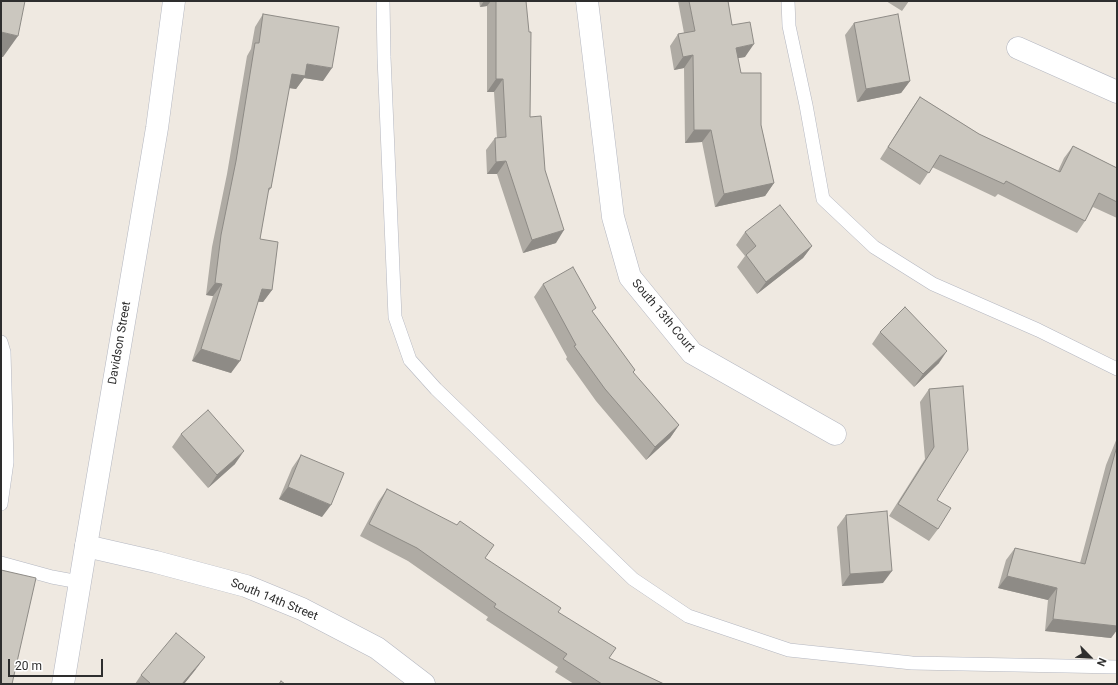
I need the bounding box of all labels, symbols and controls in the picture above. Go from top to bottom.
street label: South 13th Court [628,277,698,355]
street label: Davidson Street [106,300,134,386]
street label: South 14th Street [228,576,320,624]
north arrow [1070,637,1110,677]
scale bar [10,651,105,677]
text: N [1094,656,1109,668]
text: 20 m [15,659,42,673]

